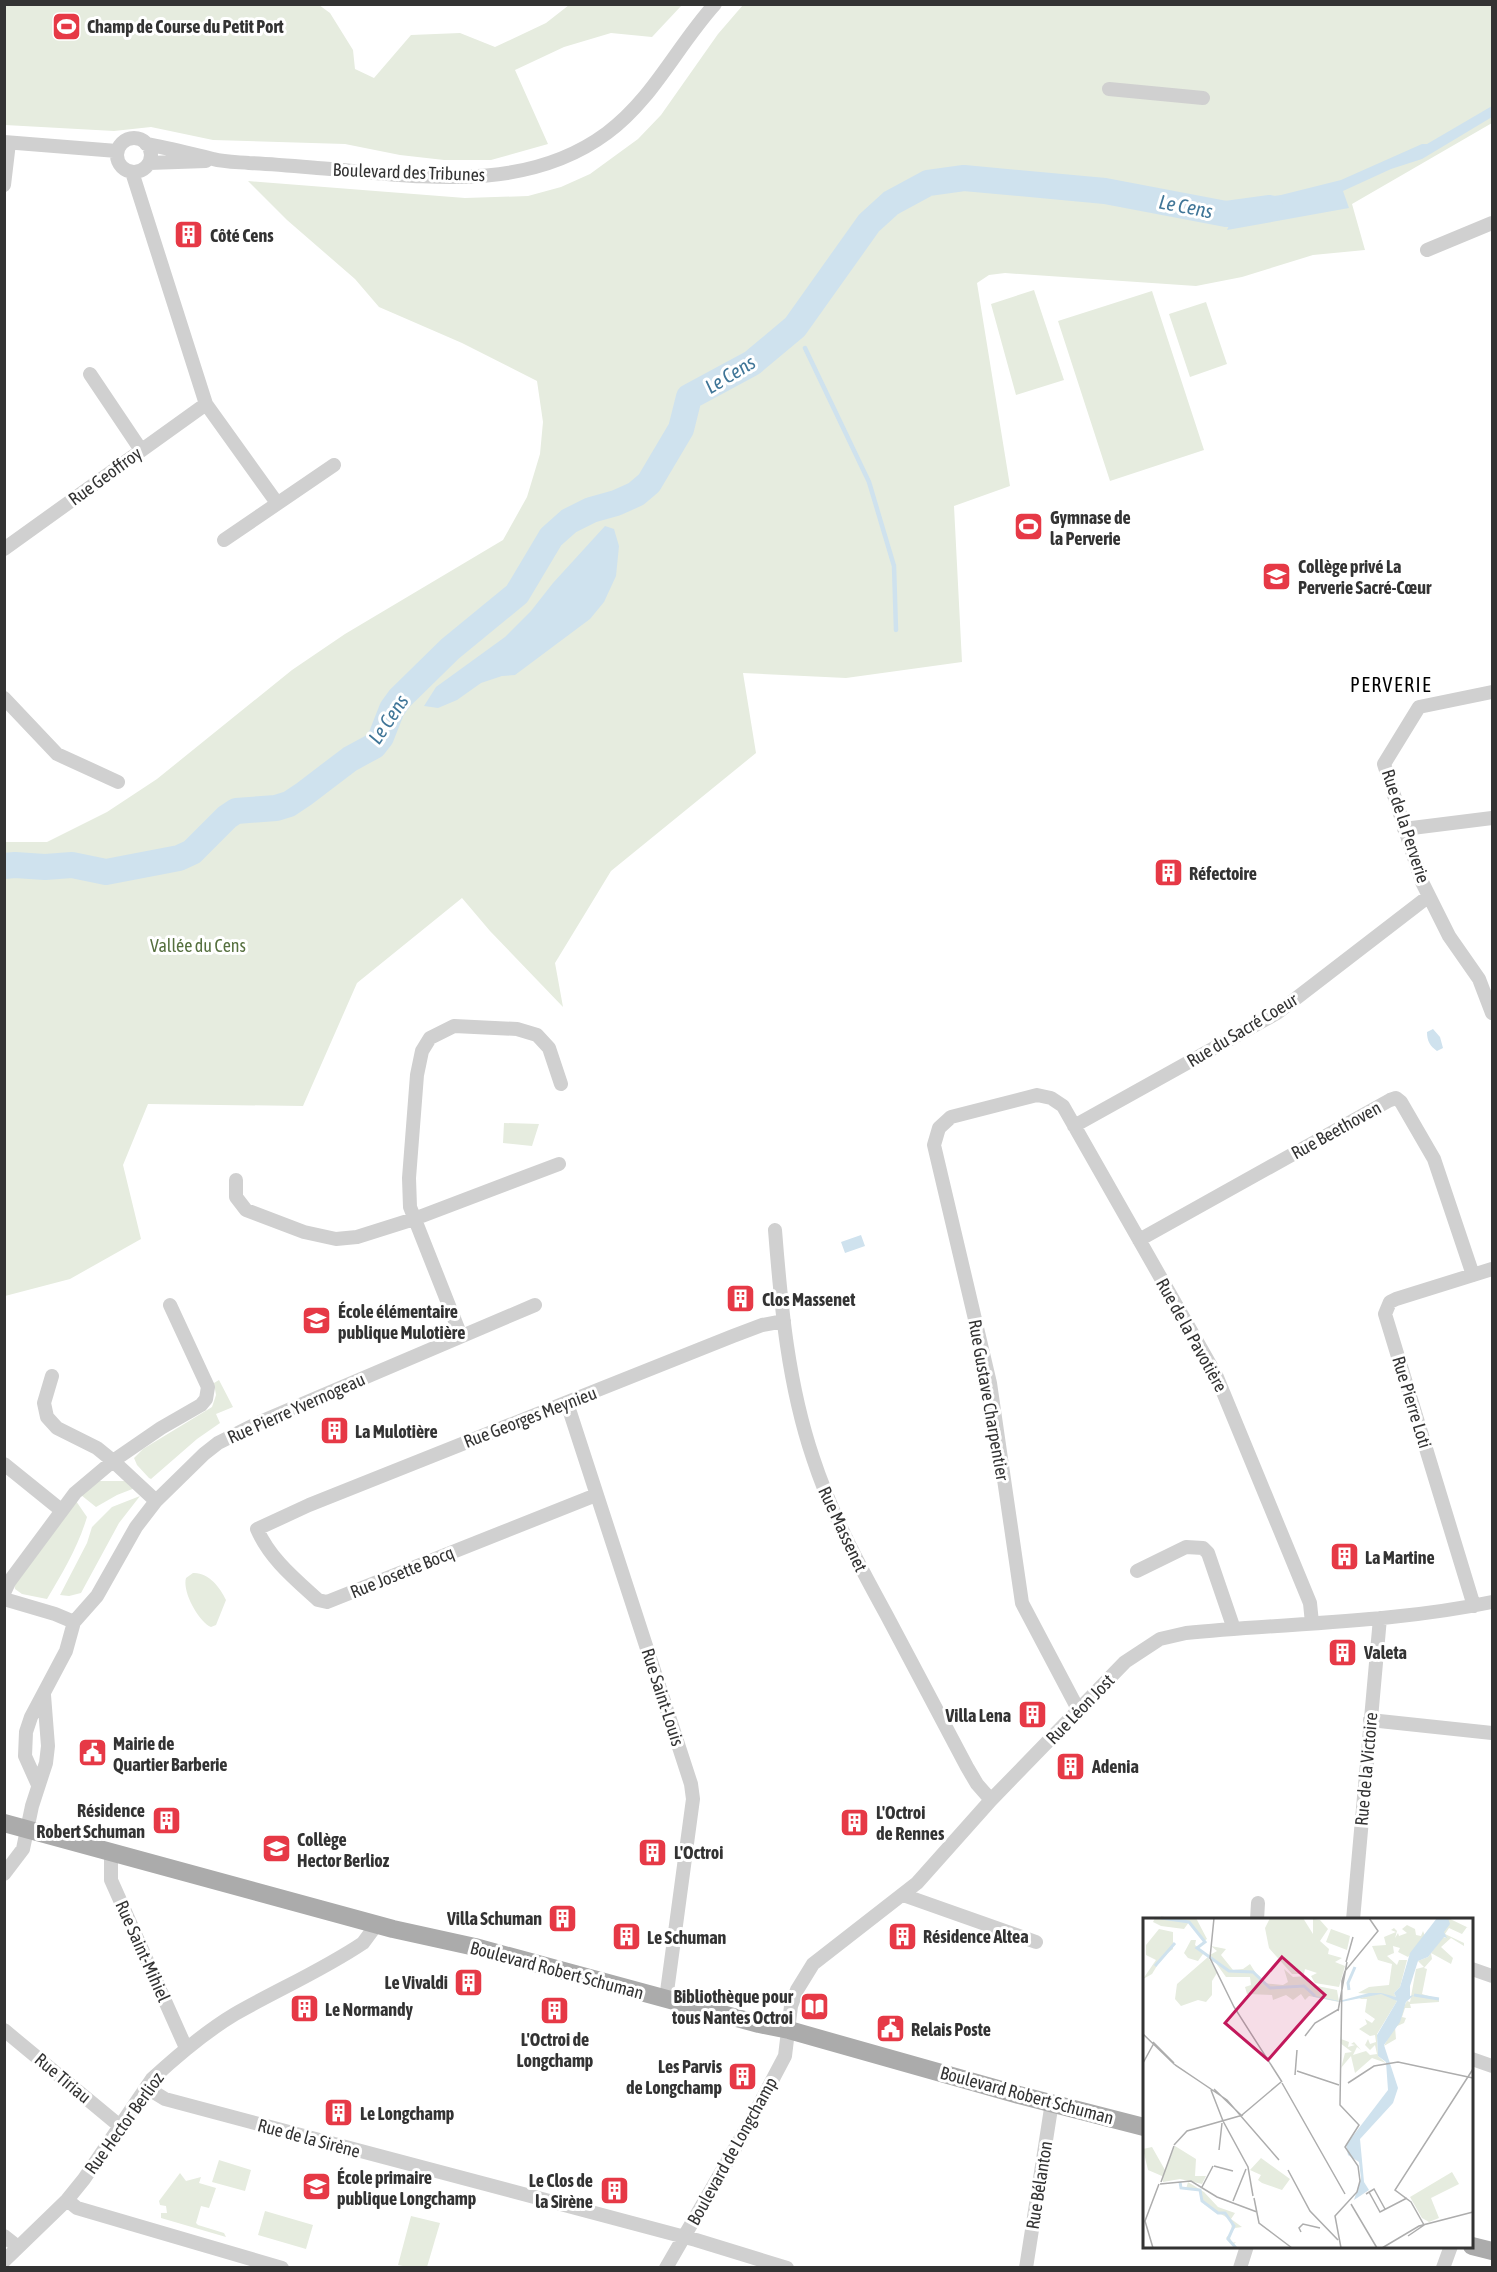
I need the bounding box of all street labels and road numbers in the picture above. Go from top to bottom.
street label: Boulevard des Tribunes [332,159,486,185]
street label: Rue Geoffroy [64,442,146,510]
street label: Rue de la Perverie [1378,767,1434,885]
street label: Rue du Sacré Coeur [1183,988,1302,1071]
street label: Rue Beethoven [1287,1097,1385,1163]
street label: Rue de la Pavotière [1152,1275,1232,1395]
street label: Rue Gustave Charpentier [964,1318,1014,1483]
street label: Rue Pierre Loti [1388,1353,1436,1451]
street label: Rue Pierre Yvernogeau [224,1368,368,1448]
street label: Rue Georges Meynieu [461,1382,599,1452]
street label: Rue Massenet [814,1483,872,1575]
street label: Rue Josette Bocq [347,1542,457,1602]
street label: Rue Saint-Louis [637,1646,689,1748]
street label: Rue Léon Jost [1042,1670,1118,1748]
street label: Rue de la Victoire [1351,1711,1381,1827]
street label: Rue Saint-Mihiel [111,1897,175,2005]
street label: Boulevard Robert Schuman [468,1937,646,2003]
street label: Rue Tiriau [31,2049,95,2107]
street label: Boulevard Robert Schuman [938,2062,1116,2128]
street label: Rue Hector Berlioz [80,2068,168,2178]
street label: Boulevard de Longchamp [683,2073,781,2229]
street label: Rue de la Sirène [255,2114,363,2162]
street label: Rue Bélanton [1022,2139,1056,2231]

